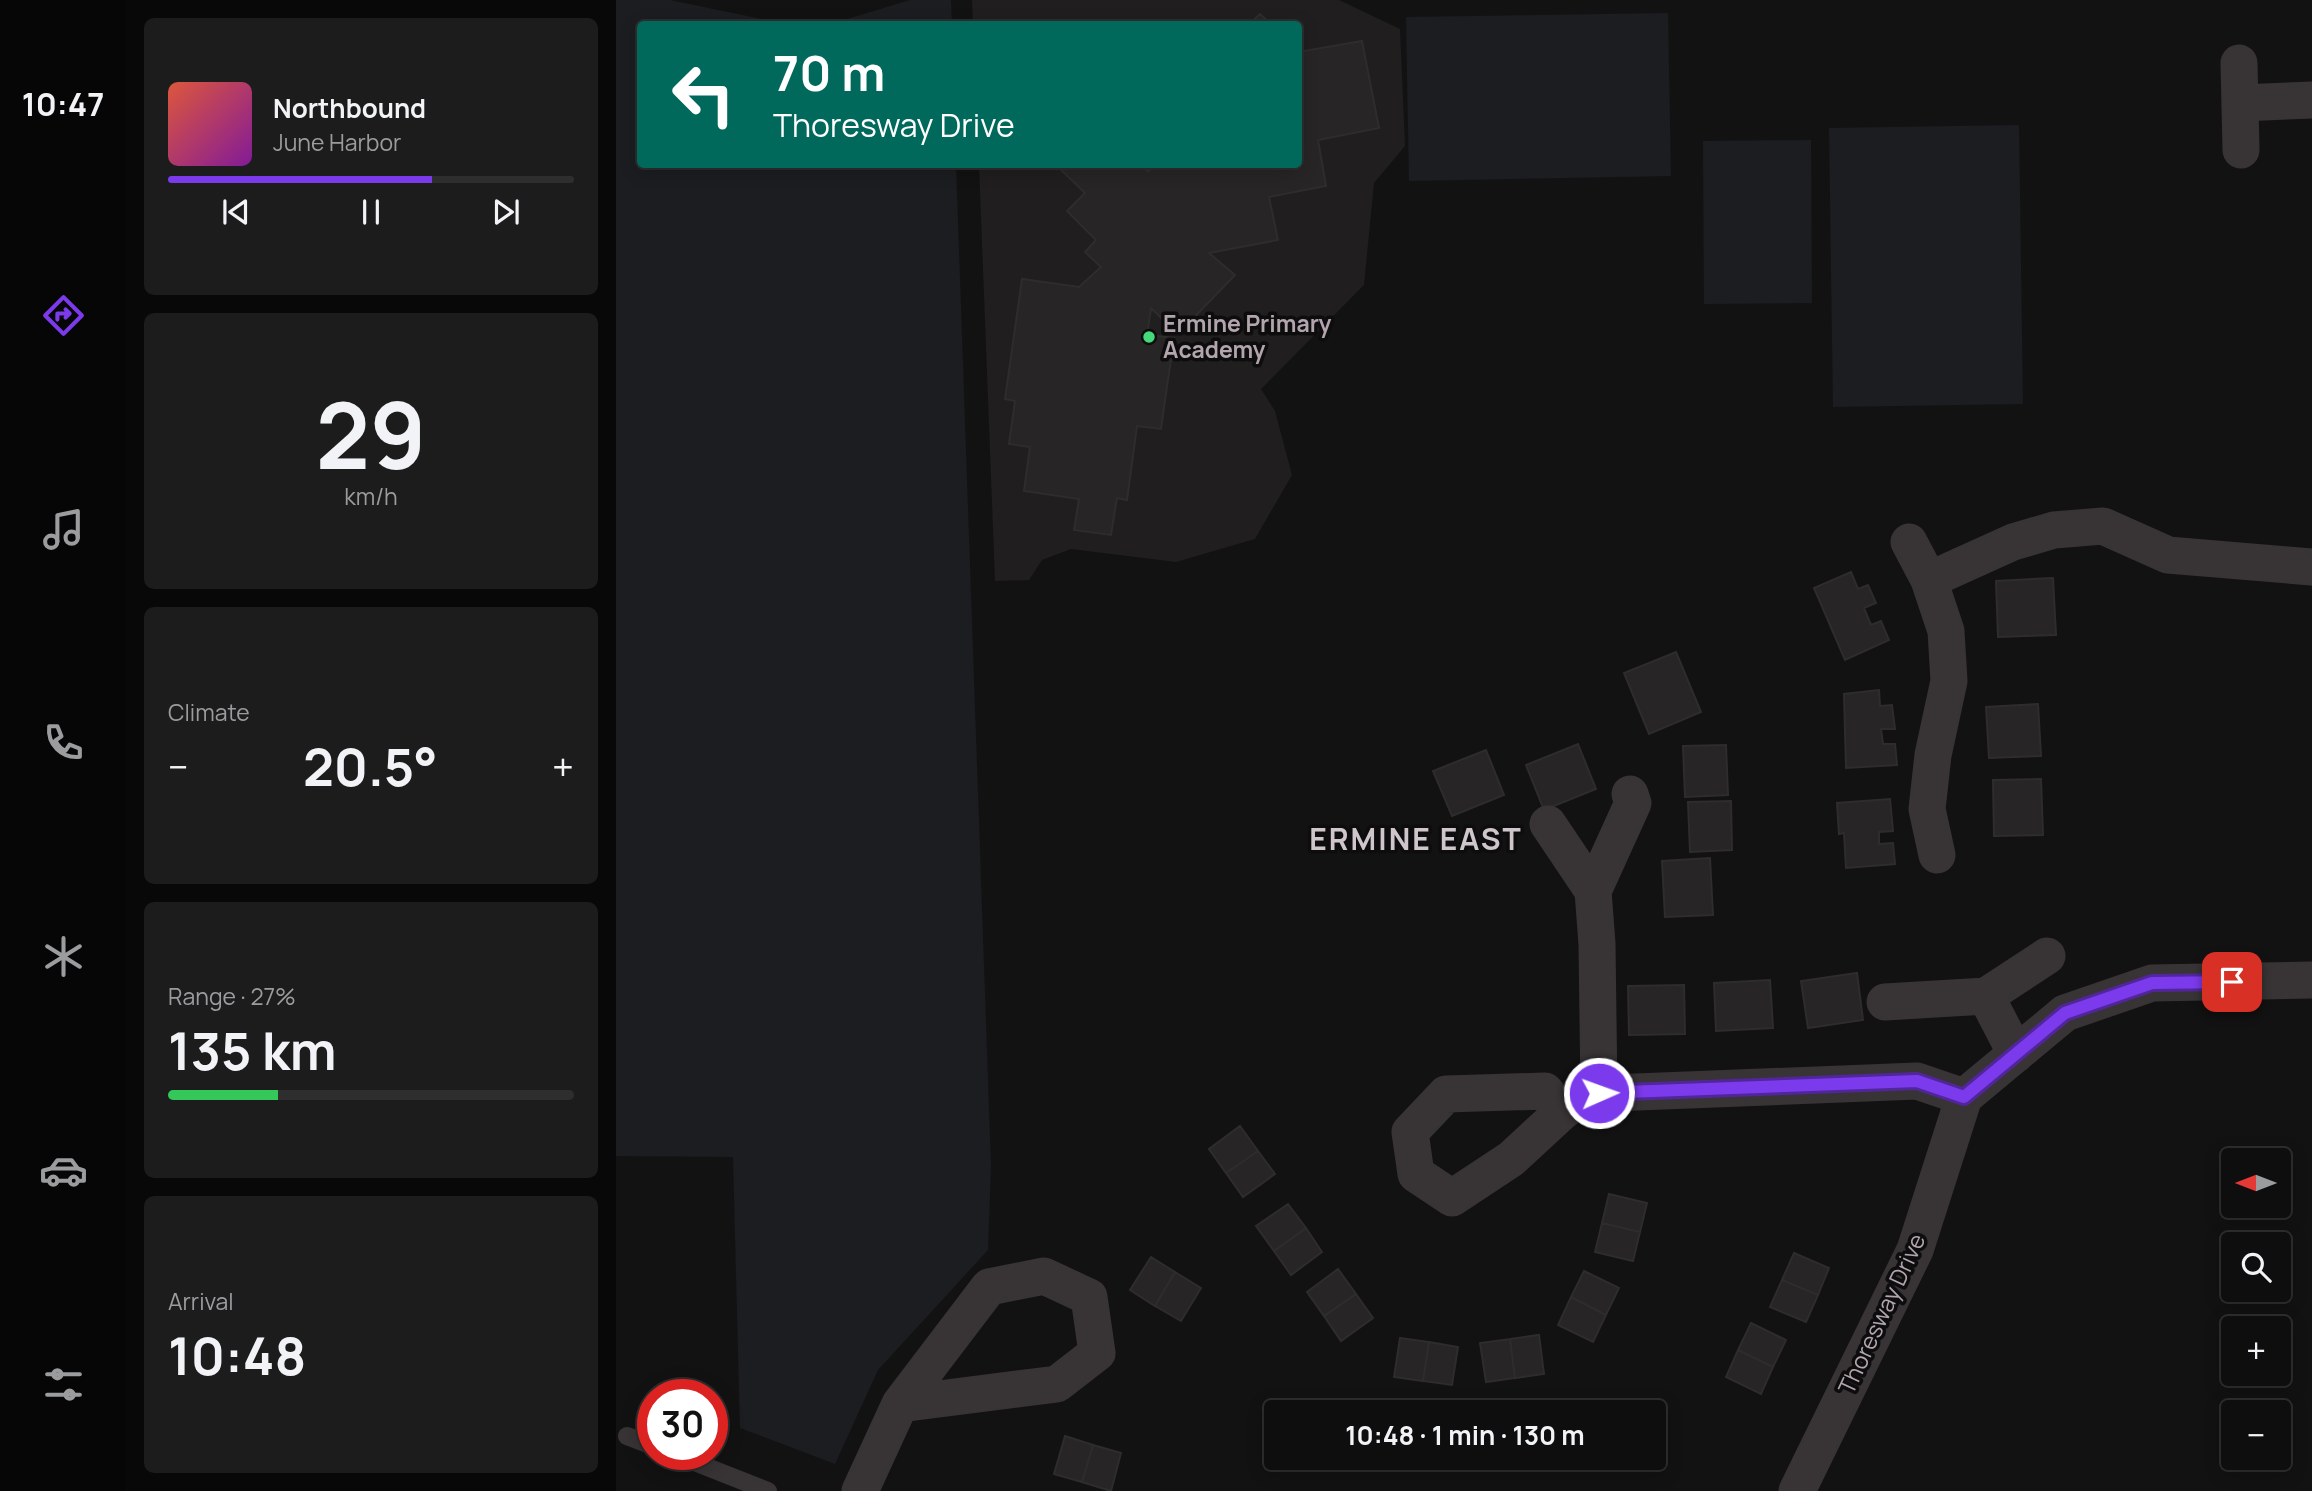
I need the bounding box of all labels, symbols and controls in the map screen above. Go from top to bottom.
text: 70 m [773,39,885,106]
icon: left [658,49,749,140]
text: 10:47 [22,82,104,126]
text: Northbound [273,90,426,126]
text: Thoresway Drive [773,103,1015,147]
text: June Harbor [273,126,401,158]
icon: previous [217,193,255,231]
icon: pause [352,193,390,231]
icon: next [487,193,525,231]
icon: directions [39,291,88,340]
place label: Ermine Primary Academy [1163,307,1331,365]
marker: Ermine Primary Academy [1141,329,1157,345]
text: 29 [316,372,426,496]
text: km/h [344,480,398,512]
icon: music [39,505,88,554]
text: Climate [168,696,250,728]
icon: phone [39,718,88,767]
text: 20.5° [303,731,438,802]
text: − [168,740,189,792]
text: + [552,740,574,792]
district label: ERMINE EAST [1309,818,1523,859]
icon: climate [39,932,88,981]
pin [2202,952,2262,1012]
icon: arrive [2213,963,2251,1001]
text: Range · 27% [168,980,296,1012]
text: 135 km [168,1015,337,1086]
position arrow [1562,1056,1636,1130]
icon: car [39,1146,88,1195]
north arrow [2221,1148,2291,1218]
map controls [2221,1148,2291,1470]
street label: Thoresway Drive [1830,1228,1932,1399]
button: search [2221,1232,2291,1302]
text: Arrival [168,1285,234,1317]
button: + [2221,1316,2291,1386]
text: 10:48 [168,1320,306,1391]
icon: filters [39,1360,88,1409]
speed limit sign: 30 [637,1379,728,1470]
button: − [2221,1400,2291,1470]
text: 10:48 · 1 min · 130 m [1345,1417,1585,1453]

